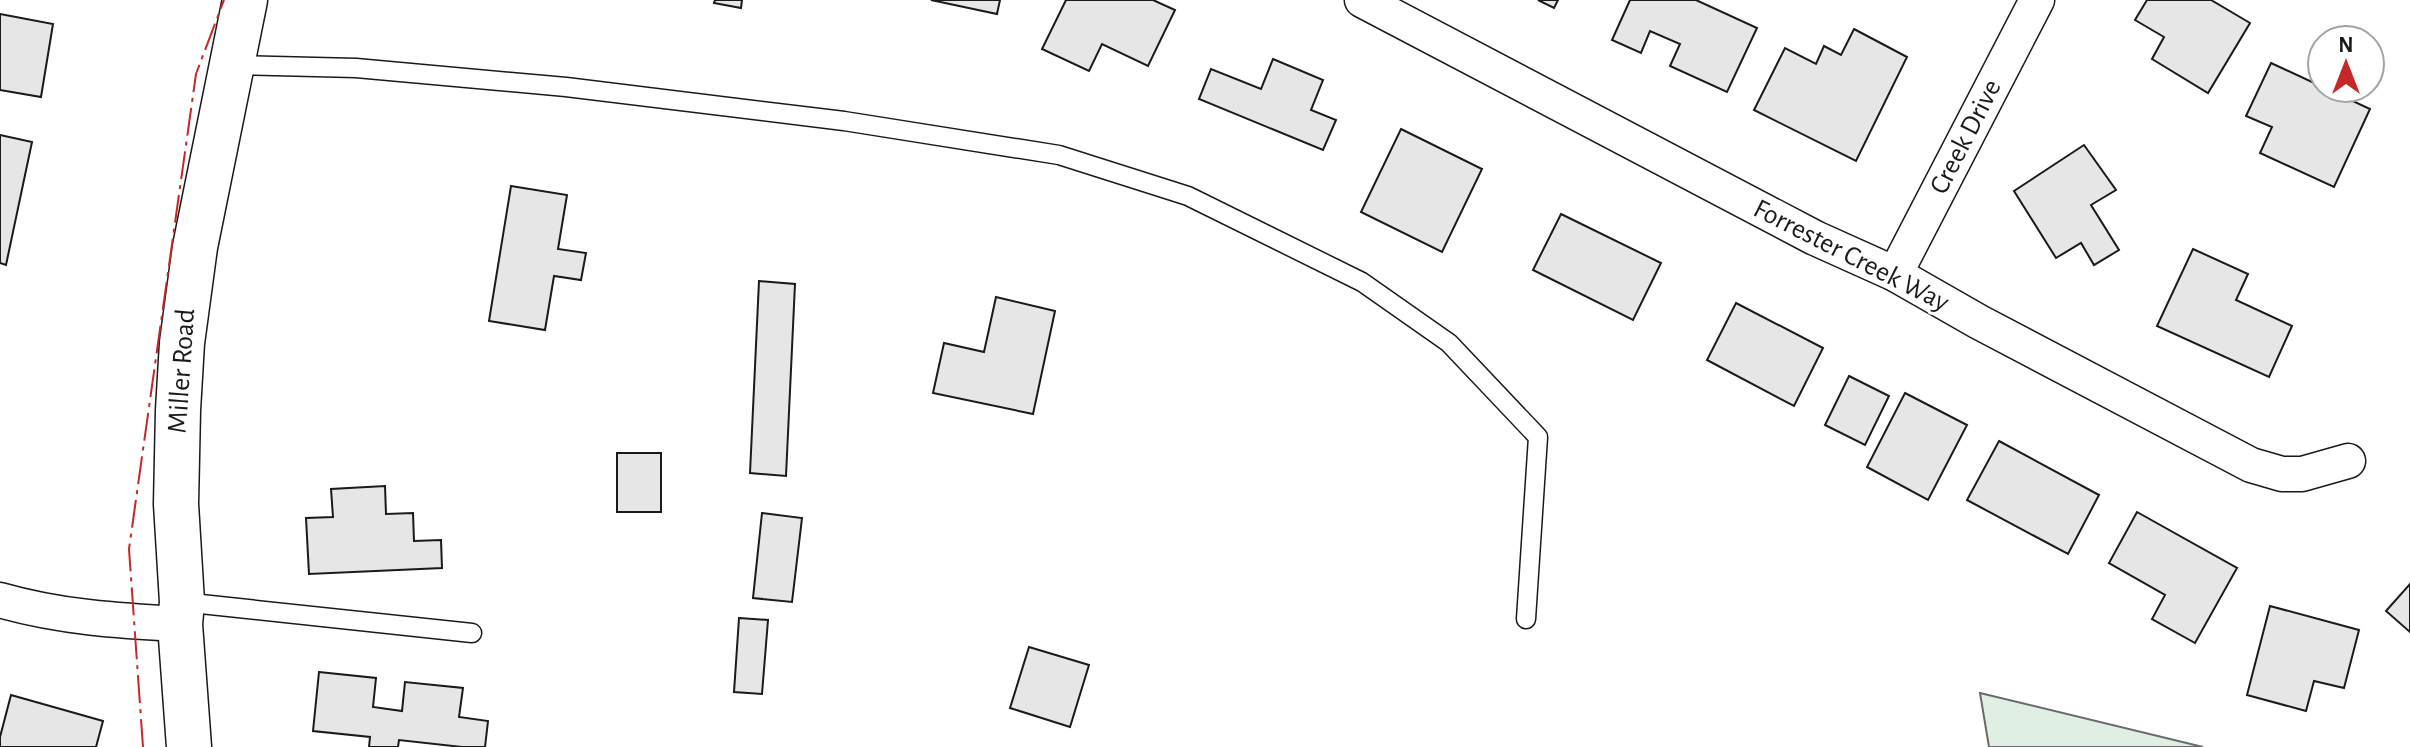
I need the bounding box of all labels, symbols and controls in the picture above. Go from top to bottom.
north arrow [2306,24,2386,104]
text: N [2338,34,2354,56]
street label: Creek Drive [1925,75,2007,199]
street label: Forrester Creek Way [1749,195,1953,317]
street label: Miller Road [164,308,200,434]

